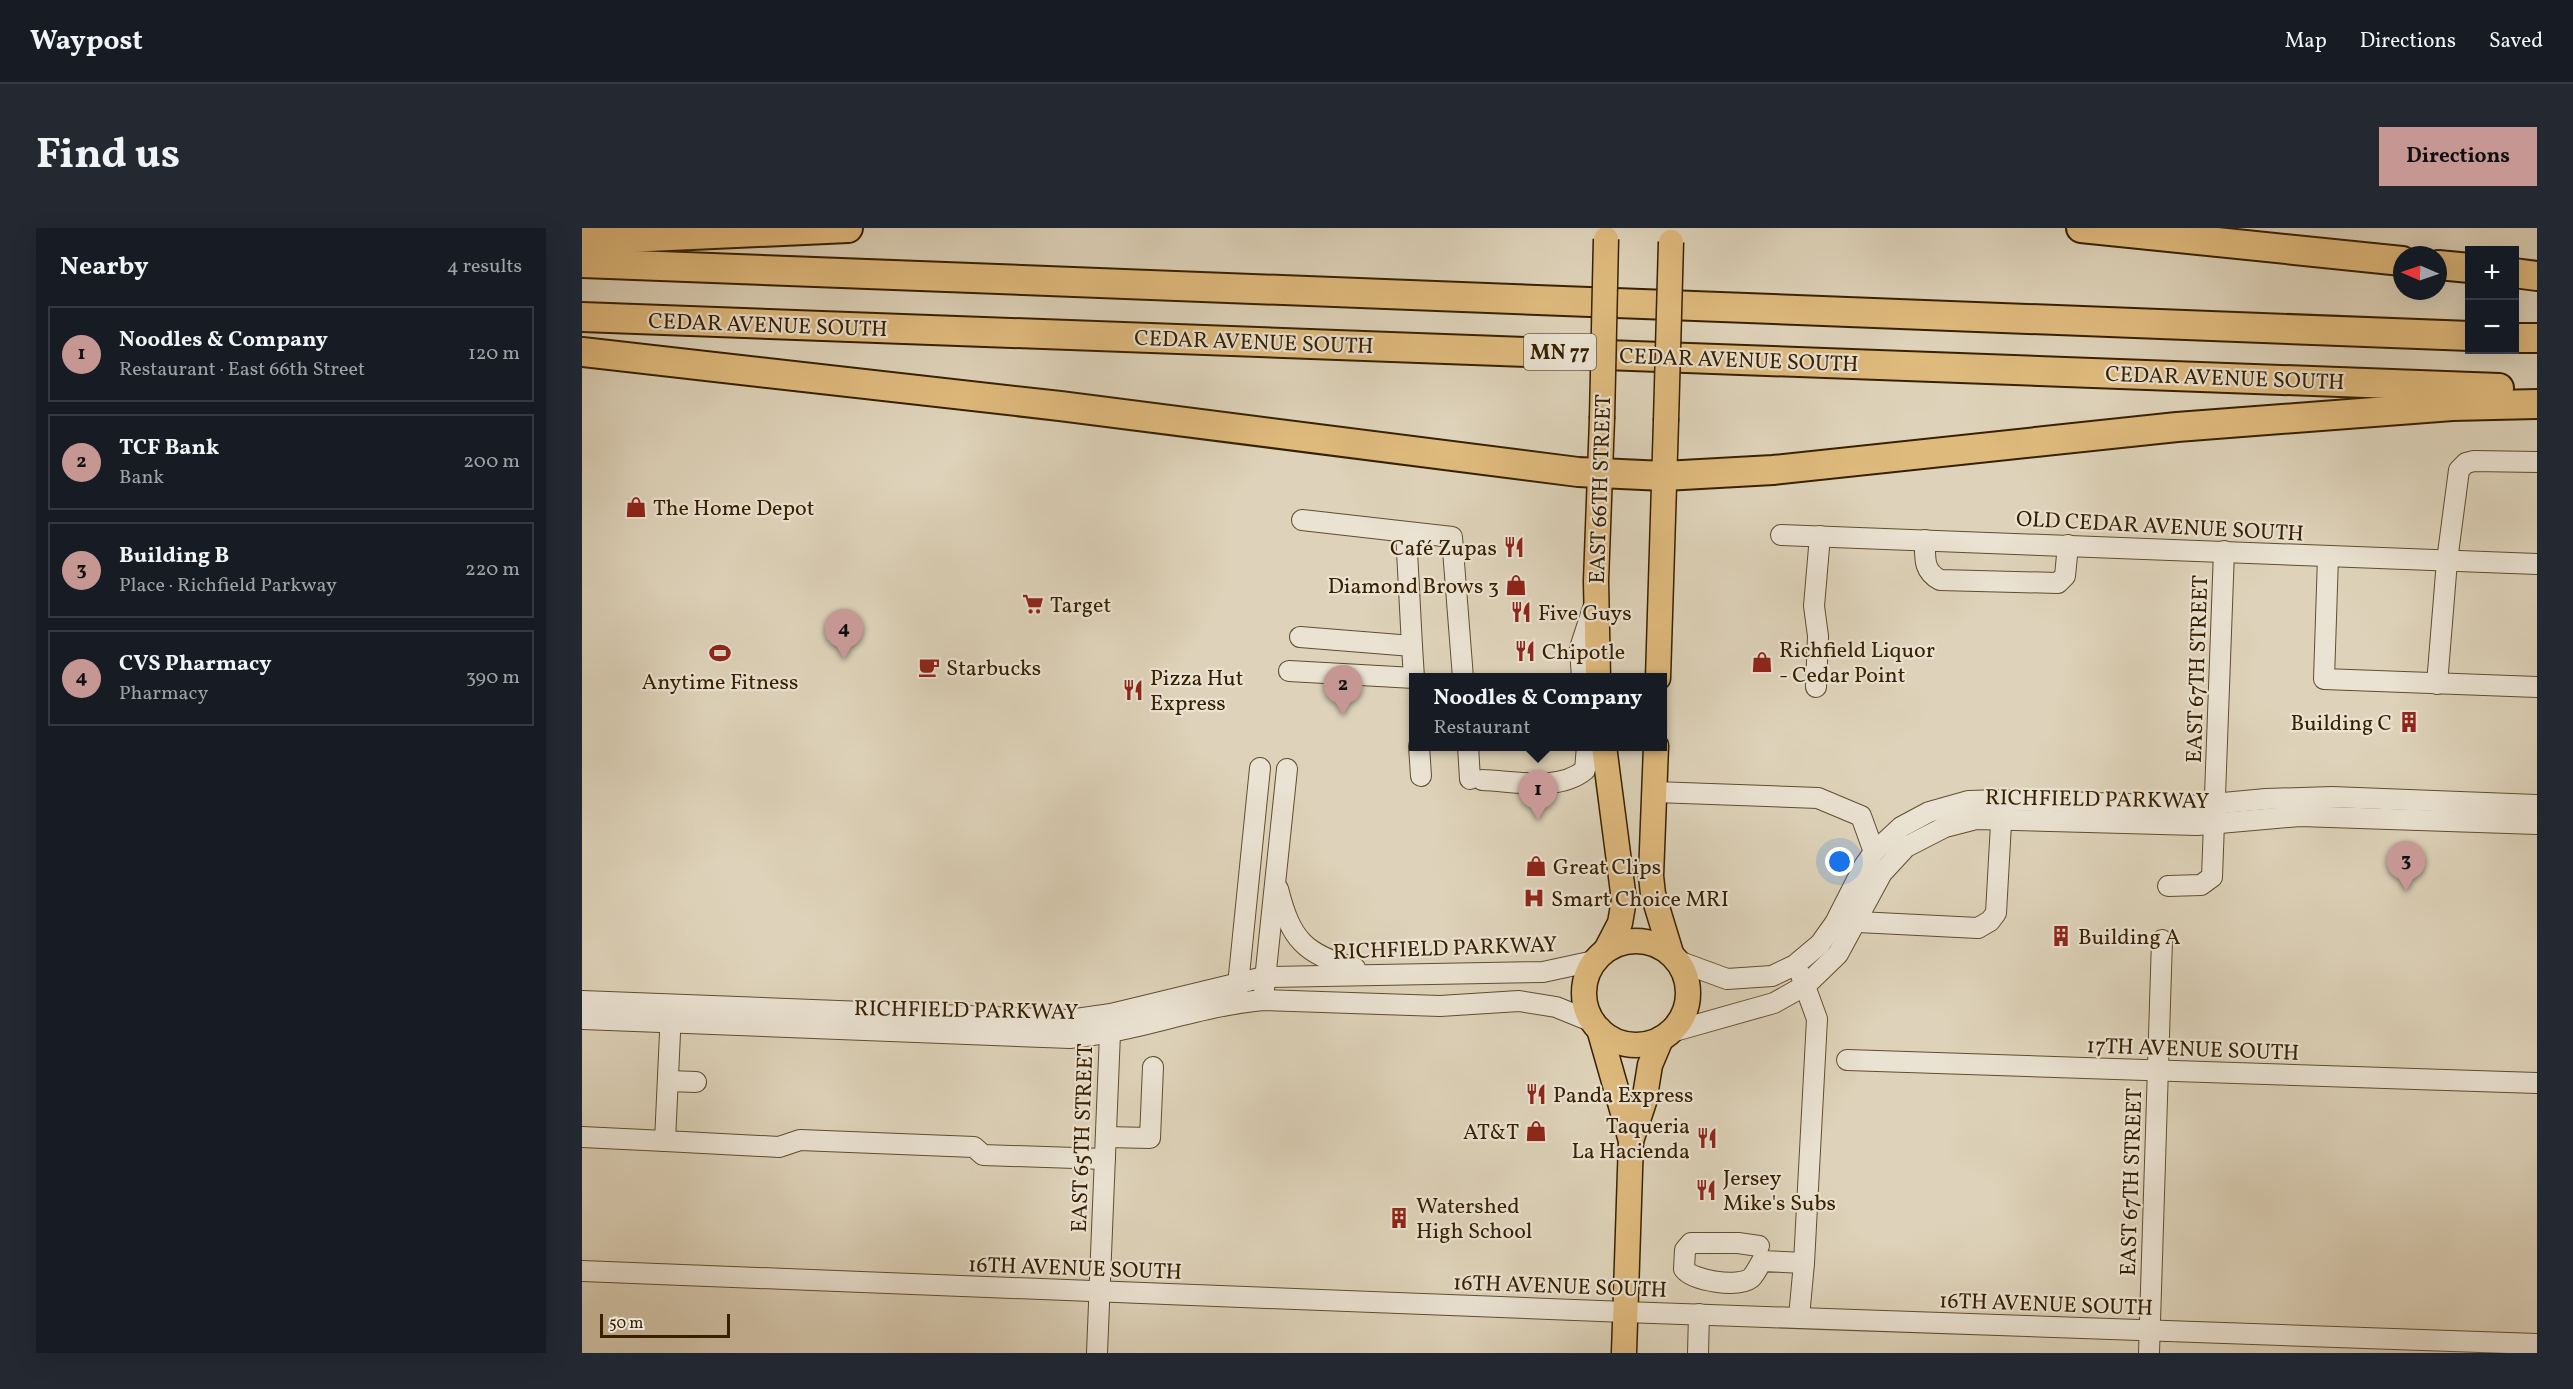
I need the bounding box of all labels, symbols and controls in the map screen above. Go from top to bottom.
text: Waypost [30,22,143,61]
text: Map [2285,27,2327,56]
text: Directions [2360,27,2456,56]
text: Saved [2489,27,2543,56]
text: Find us [36,127,180,186]
button: Directions [2379,127,2537,186]
north arrow [2393,246,2447,300]
map controls [2465,246,2519,354]
button: + [2465,246,2519,300]
text: Nearby [60,249,149,285]
text: 4 results [447,253,522,281]
button: − [2465,300,2519,354]
street label: CEDAR AVENUE SOUTH [648,307,888,346]
street label: CEDAR AVENUE SOUTH [1134,324,1374,363]
text: Noodles & Company [119,325,328,356]
road number: MN 77 [1524,334,1596,370]
text: 1 [77,340,86,368]
text: 120 m [468,340,520,368]
street label: CEDAR AVENUE SOUTH [1619,342,1859,381]
text: Restaurant · East 66th Street [119,356,365,384]
street label: CEDAR AVENUE SOUTH [2105,360,2345,399]
street label: EAST 66TH STREET [1583,394,1620,584]
text: TCF Bank [119,433,219,464]
text: 2 [76,448,87,476]
text: 200 m [463,448,520,476]
text: Bank [119,464,164,492]
place label: The Home Depot [653,494,815,525]
shop icon: The Home Depot [624,495,648,519]
street label: OLD CEDAR AVENUE SOUTH [2015,504,2305,551]
place label: Café Zupas [1390,534,1497,565]
restaurant icon: Café Zupas [1502,535,1526,559]
text: Building B [119,541,229,572]
text: 3 [76,556,87,584]
text: 220 m [465,556,520,584]
text: Place · Richfield Parkway [119,572,337,600]
place label: Diamond Brows 3 [1328,572,1499,603]
shop icon: Diamond Brows 3 [1504,573,1528,597]
street label: EAST 67TH STREET [2180,574,2217,764]
place label: Target [1050,591,1111,622]
supermarket icon: Target [1021,592,1045,616]
place label: Five Guys [1538,599,1632,630]
restaurant icon: Five Guys [1509,600,1533,624]
pin: 4 [824,610,864,659]
place label: Richfield Liquor - Cedar Point [1779,636,1935,692]
place label: Chipotle [1542,638,1625,669]
restaurant icon: Chipotle [1513,639,1537,663]
sports icon: Anytime Fitness [708,641,732,665]
text: CVS Pharmacy [119,649,272,680]
shop icon: Richfield Liquor - Cedar Point [1750,650,1774,674]
place label: Starbucks [946,654,1041,685]
cafe icon: Starbucks [917,655,941,679]
text: 4 [75,664,88,692]
text: 390 m [466,664,520,692]
place label: Pizza Hut Express [1150,664,1244,720]
pin: 2 [1324,666,1362,715]
place label: Anytime Fitness [642,668,798,699]
popup [1409,673,1667,751]
restaurant icon: Pizza Hut Express [1121,678,1145,702]
text: Pharmacy [119,680,208,708]
text: Noodles & Company [1434,683,1642,714]
place label: Building C [2291,709,2392,740]
building icon: Building C [2397,710,2421,734]
text: Restaurant [1434,714,1530,742]
pin: 1 [1518,770,1558,820]
street label: RICHFIELD PARKWAY [1984,783,2210,818]
pin: 3 [2386,842,2426,891]
your location [1825,847,1854,876]
place label: Great Clips [1553,853,1661,884]
shop icon: Great Clips [1524,854,1548,878]
place label: Smart Choice MRI [1551,885,1729,916]
hospital icon: Smart Choice MRI [1522,886,1546,910]
place label: Building A [2078,923,2181,954]
building icon: Building A [2049,924,2073,948]
street label: RICHFIELD PARKWAY [1332,930,1558,969]
street label: RICHFIELD PARKWAY [853,994,1079,1029]
street label: 17TH AVENUE SOUTH [2086,1031,2300,1070]
street label: EAST 65TH STREET [1065,1043,1102,1233]
place label: Panda Express [1553,1081,1693,1112]
restaurant icon: Panda Express [1524,1082,1548,1106]
street label: EAST 67TH STREET [2114,1087,2151,1277]
place label: Taqueria La Hacienda [1571,1112,1690,1168]
place label: AT&T [1463,1118,1519,1149]
shop icon: AT&T [1524,1119,1548,1143]
restaurant icon: Taqueria La Hacienda [1695,1126,1719,1150]
place label: Jersey Mike's Subs [1723,1164,1836,1220]
restaurant icon: Jersey Mike's Subs [1694,1178,1718,1202]
place label: Watershed High School [1416,1192,1532,1248]
building icon: Watershed High School [1387,1206,1411,1230]
street label: 16TH AVENUE SOUTH [967,1250,1182,1289]
street label: 16TH AVENUE SOUTH [1452,1268,1667,1307]
street label: 16TH AVENUE SOUTH [1938,1286,2153,1325]
scale bar [600,1311,730,1338]
text: 50 m [609,1313,643,1335]

